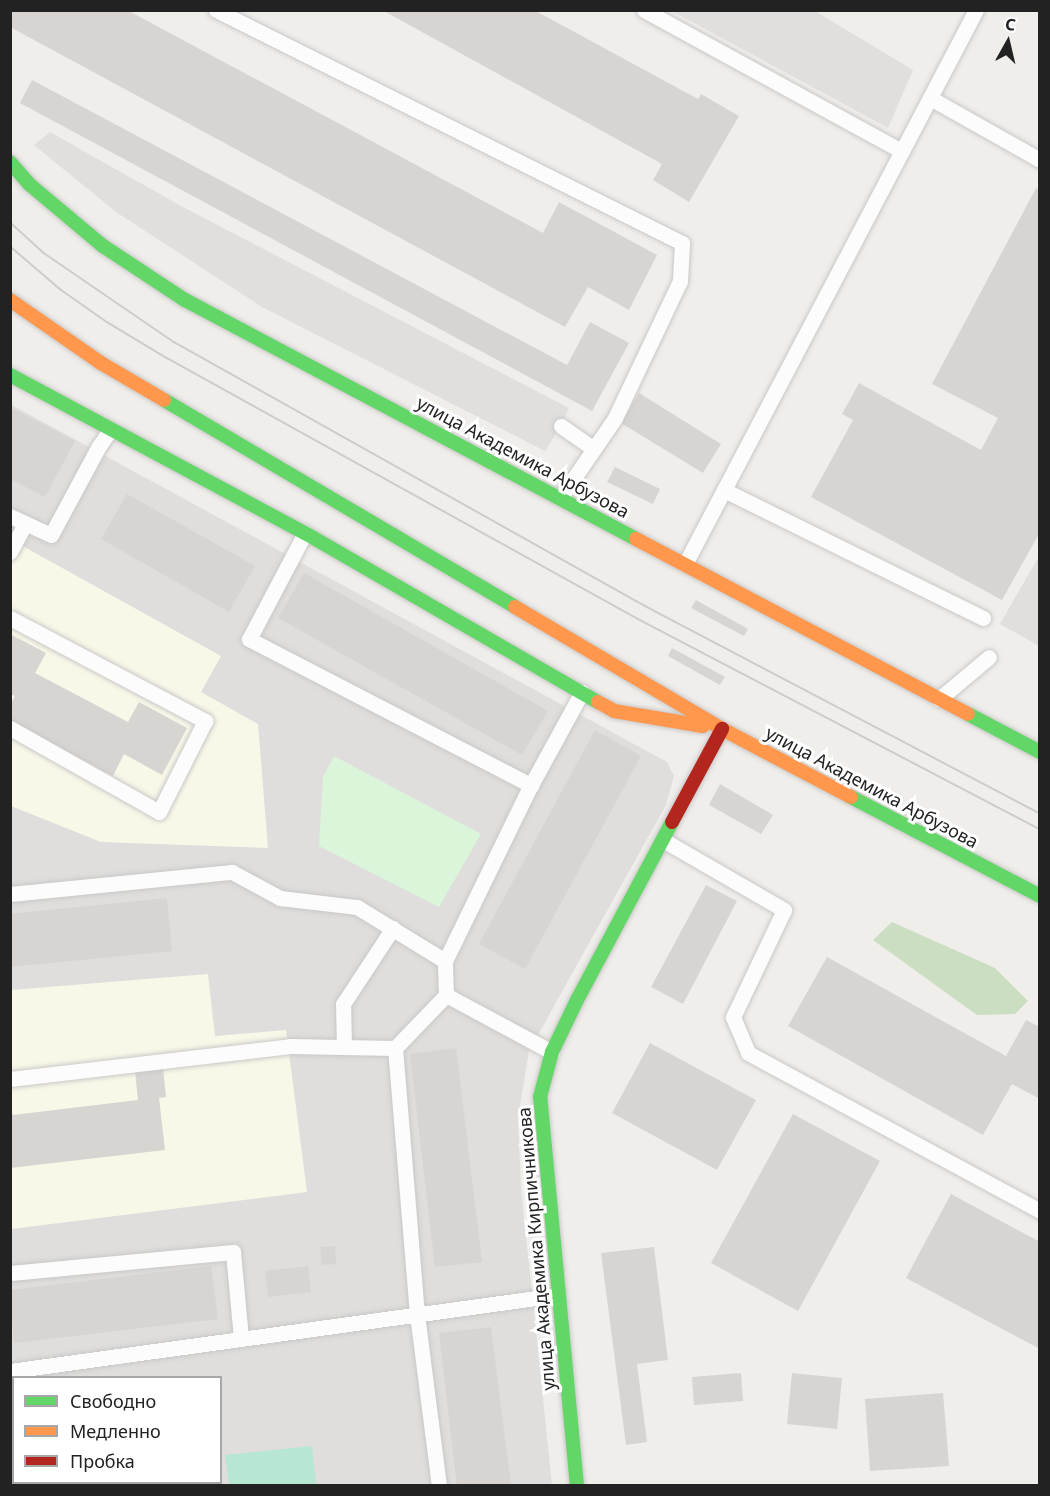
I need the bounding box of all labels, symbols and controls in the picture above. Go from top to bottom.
north arrow [978,12,1038,72]
text: С [1004,13,1017,36]
street label: улица Академика Арбузова [413,392,633,522]
street label: улица Академика Арбузова [762,722,982,852]
street label: улица Академика Кирпичникова [513,1106,559,1392]
legend [12,1376,222,1484]
text: Свободно [70,1389,156,1413]
text: Медленно [70,1419,161,1443]
text: Пробка [70,1449,135,1473]

